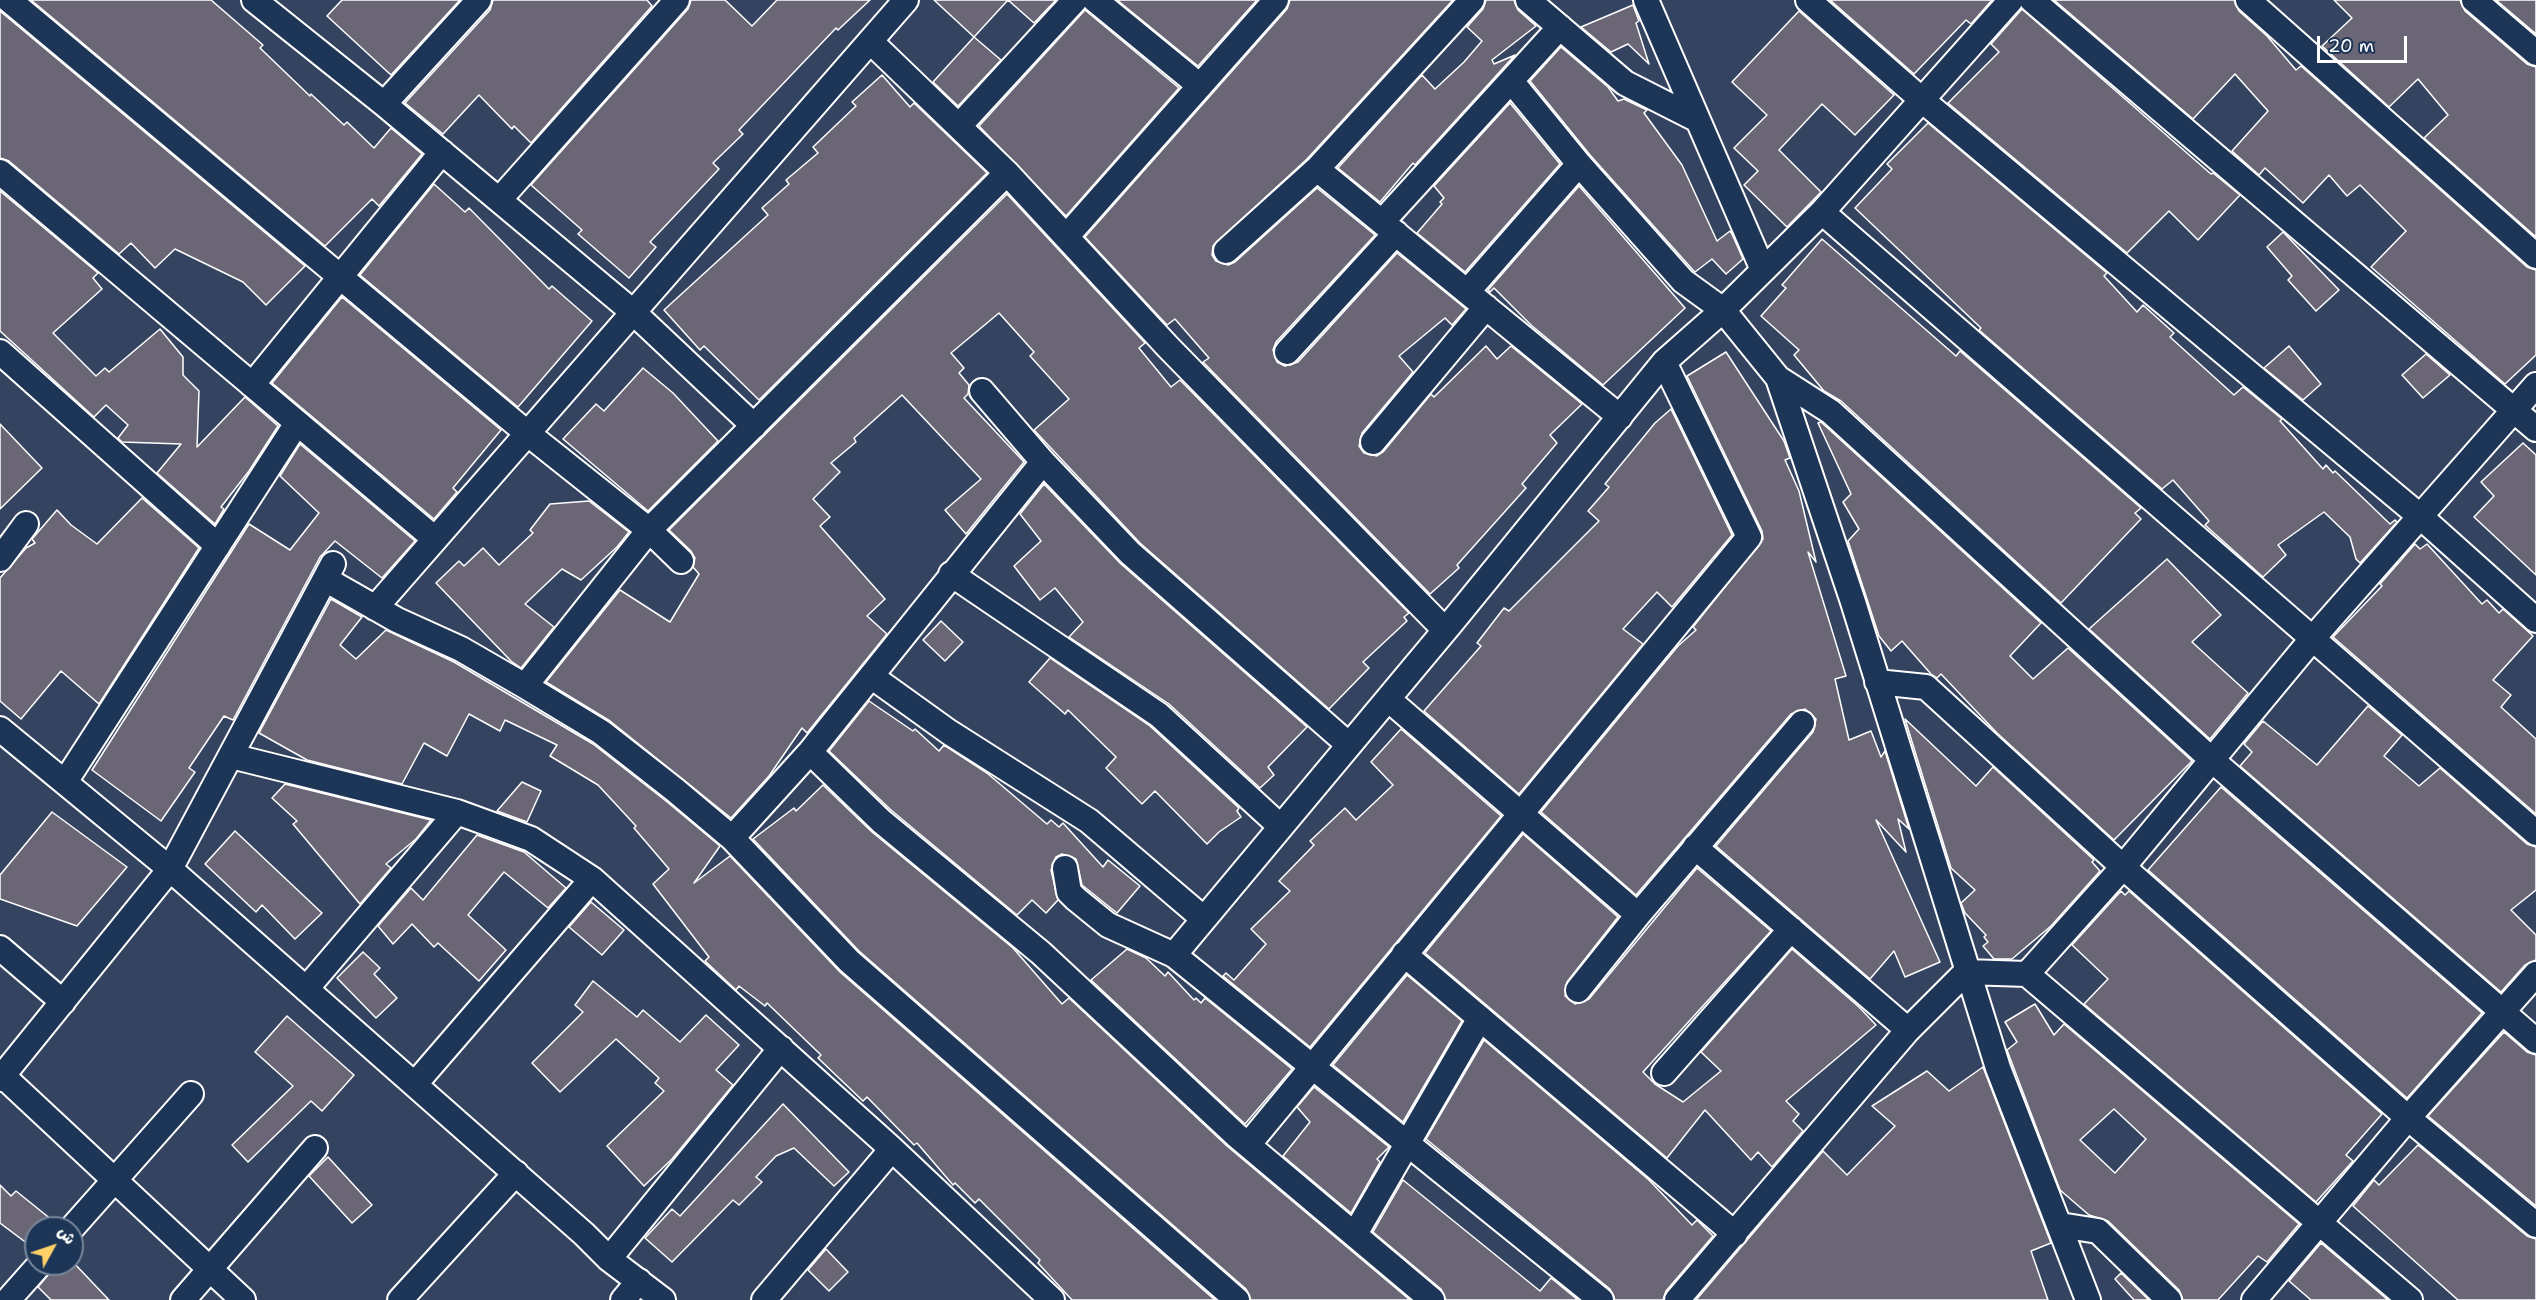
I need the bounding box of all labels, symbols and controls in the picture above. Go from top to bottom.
scale bar [2320,24,2410,62]
text: 20 m [2328,34,2374,58]
north arrow [24,1216,84,1276]
text: ش [53,1222,80,1249]

